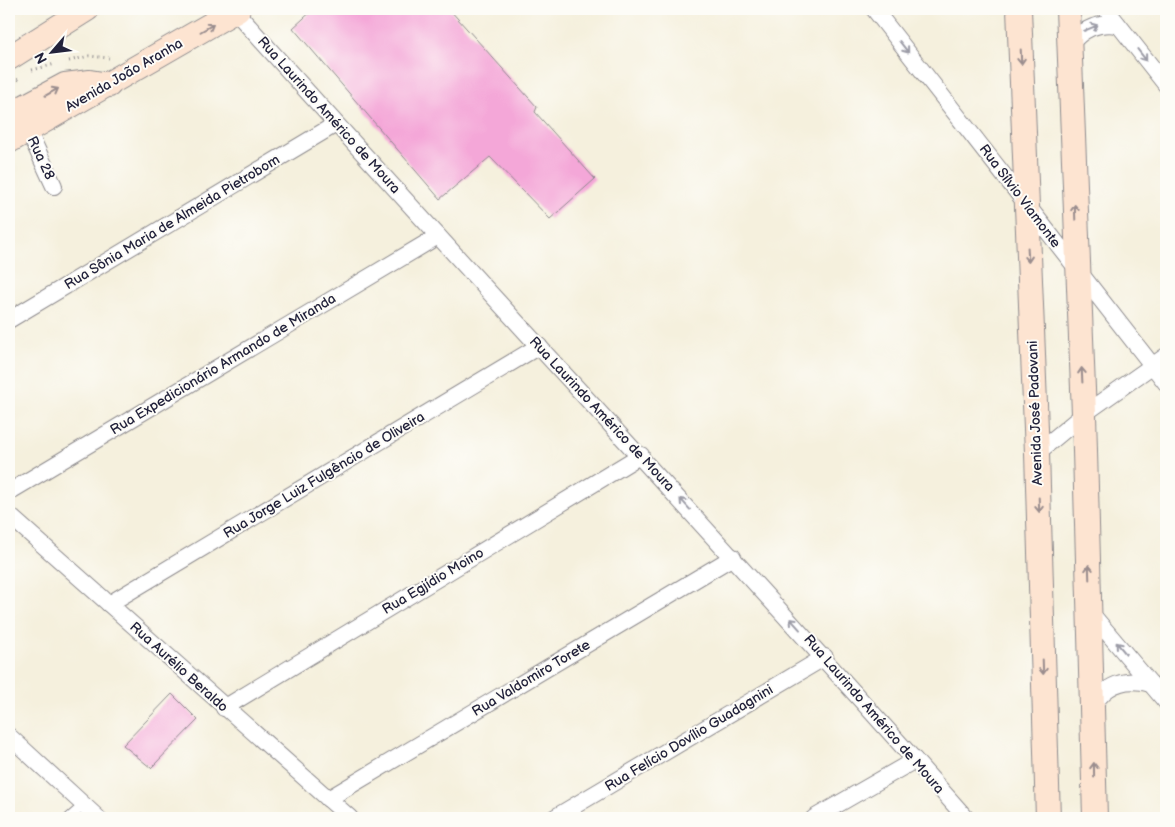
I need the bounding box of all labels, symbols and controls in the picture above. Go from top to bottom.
one-way arrow [199,22,213,32]
one-way arrow [1083,23,1098,32]
north arrow [28,28,78,78]
street label: Rua Laurindo Américo de Moura [254,33,404,197]
street label: Avenida João Aranha [62,34,186,116]
one-way arrow [899,40,910,53]
one-way arrow [1137,48,1148,61]
text: N [31,49,51,67]
one-way arrow [1016,49,1025,65]
one-way arrow [44,87,59,96]
street label: Rua 28 [24,134,58,182]
street label: Rua Sílvio Viamonte [976,141,1064,251]
street label: Rua Sônia Maria de Almeida Pietrobom [61,151,283,293]
one-way arrow [1070,205,1080,221]
one-way arrow [1024,247,1033,263]
street label: Rua Expedicionário Armando de Miranda [107,290,339,438]
street label: Rua Laurindo Américo de Moura [526,333,678,495]
street label: Avenida José Padovani [1024,340,1046,486]
one-way arrow [1077,367,1086,383]
street label: Rua Jorge Luiz Fulgêncio de Oliveira [220,408,428,542]
one-way arrow [1034,496,1043,512]
one-way arrow [679,498,691,511]
street label: Rua Egjídio Moino [379,544,487,618]
one-way arrow [1084,564,1093,580]
street label: Rua Aurélio Beraldo [126,618,232,716]
one-way arrow [789,618,800,631]
street label: Rua Laurindo Américo de Moura [800,631,948,797]
street label: Rua Valdomiro Torete [469,636,593,720]
one-way arrow [1115,642,1126,655]
one-way arrow [1038,658,1048,675]
street label: Rua Felício Dovílio Guadagnini [602,681,776,795]
one-way arrow [1089,762,1098,778]

